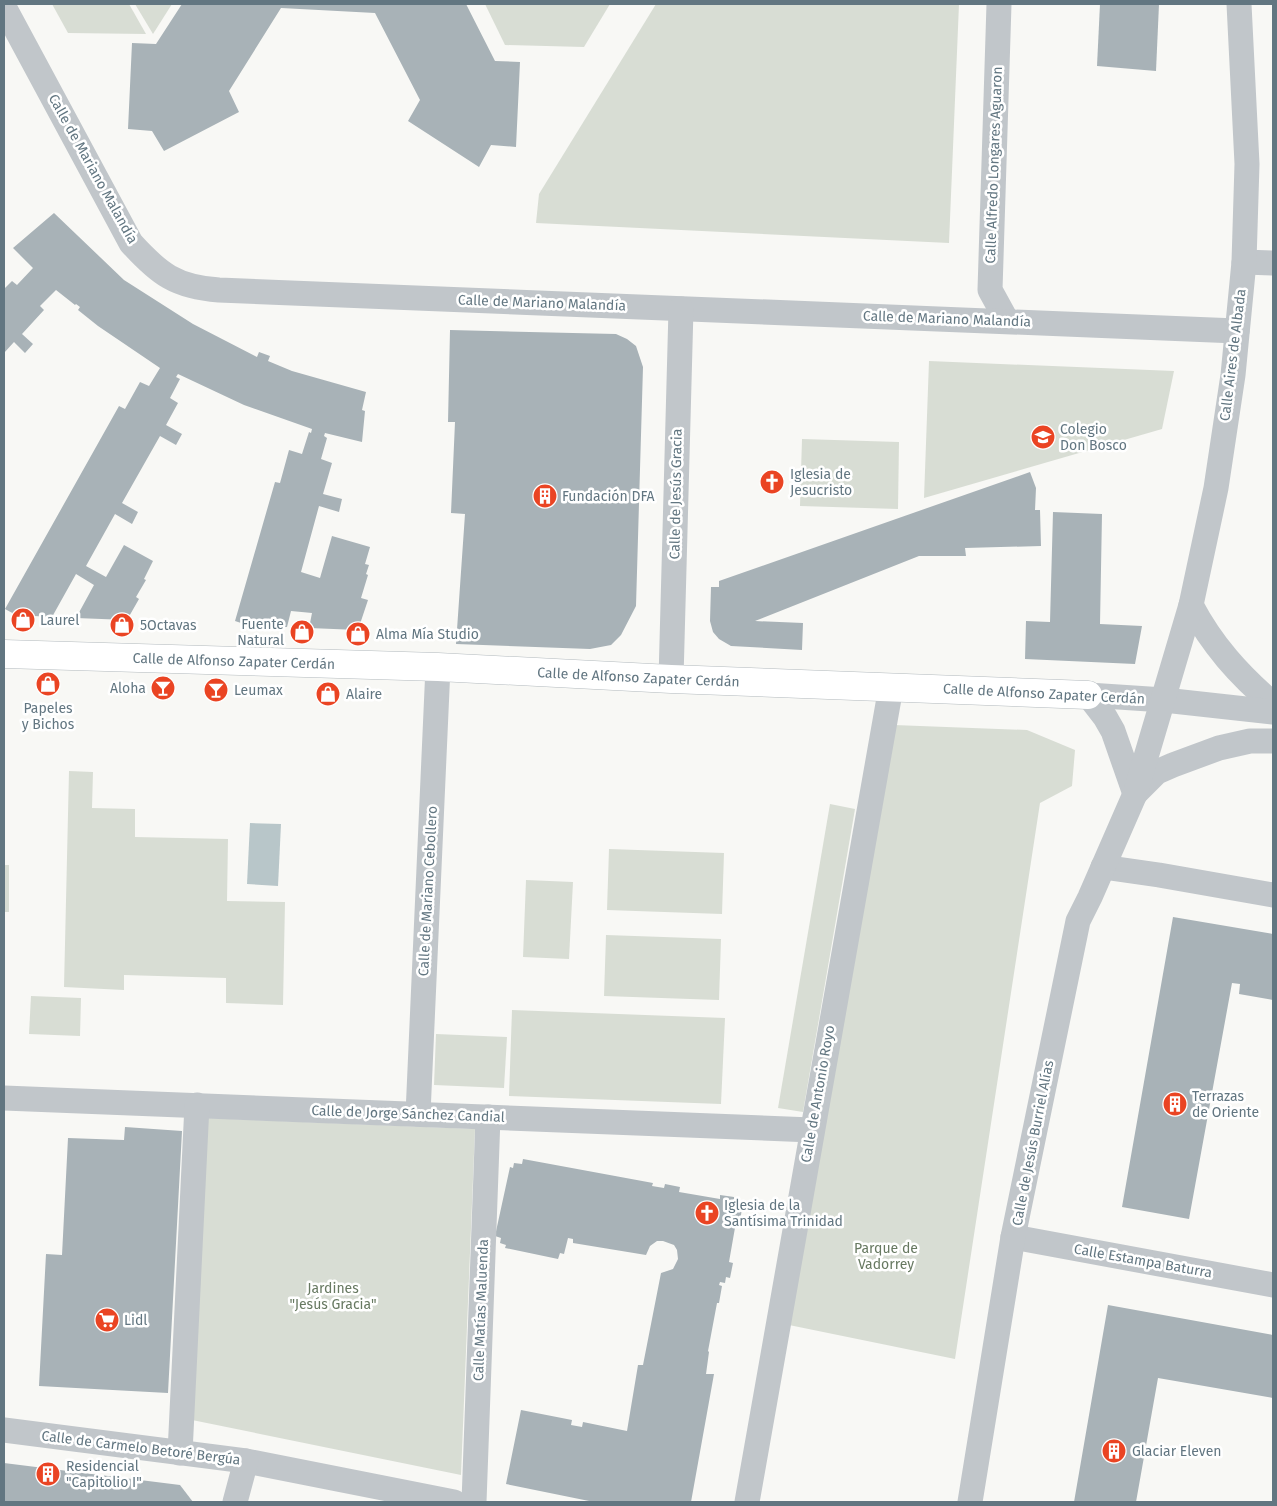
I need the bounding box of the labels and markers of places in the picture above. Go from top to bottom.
place label: Colegio Don Bosco [1060,421,1127,454]
school or university icon: Colegio Don Bosco [1030,424,1056,450]
place label: Iglesia de Jesucristo [790,466,852,499]
church icon: Iglesia de Jesucristo [759,469,785,495]
building icon: Fundación DFA [532,483,558,509]
place label: Fundación DFA [562,488,655,505]
shop icon: Laurel [10,607,36,633]
place label: Laurel [40,612,79,629]
shop icon: 5Octavas [109,612,135,638]
place label: Fuente Natural [237,616,284,649]
place label: 5Octavas [140,617,197,634]
shop icon: Fuente Natural [289,619,315,645]
shop icon: Alma Mía Studio [345,621,371,647]
place label: Alma Mía Studio [376,626,479,643]
shop icon: Papeles y Bichos [35,671,61,697]
bar icon: Aloha [150,675,176,701]
bar icon: Leumax [203,677,229,703]
place label: Aloha [110,680,146,697]
shop icon: Alaire [315,681,341,707]
place label: Leumax [234,682,283,699]
place label: Alaire [346,686,382,703]
place label: Papeles y Bichos [22,700,75,733]
place label: Terrazas de Oriente [1192,1088,1259,1121]
building icon: Terrazas de Oriente [1162,1091,1188,1117]
place label: Iglesia de la Santísima Trinidad [724,1197,843,1230]
church icon: Iglesia de la Santísima Trinidad [694,1200,720,1226]
supermarket icon: Lidl [94,1307,120,1333]
place label: Lidl [124,1312,147,1329]
building icon: Glaciar Eleven [1101,1438,1127,1464]
place label: Glaciar Eleven [1132,1443,1222,1460]
place label: Residencial "Capitolio I" [66,1458,142,1491]
building icon: Residencial "Capitolio I" [35,1461,61,1487]

